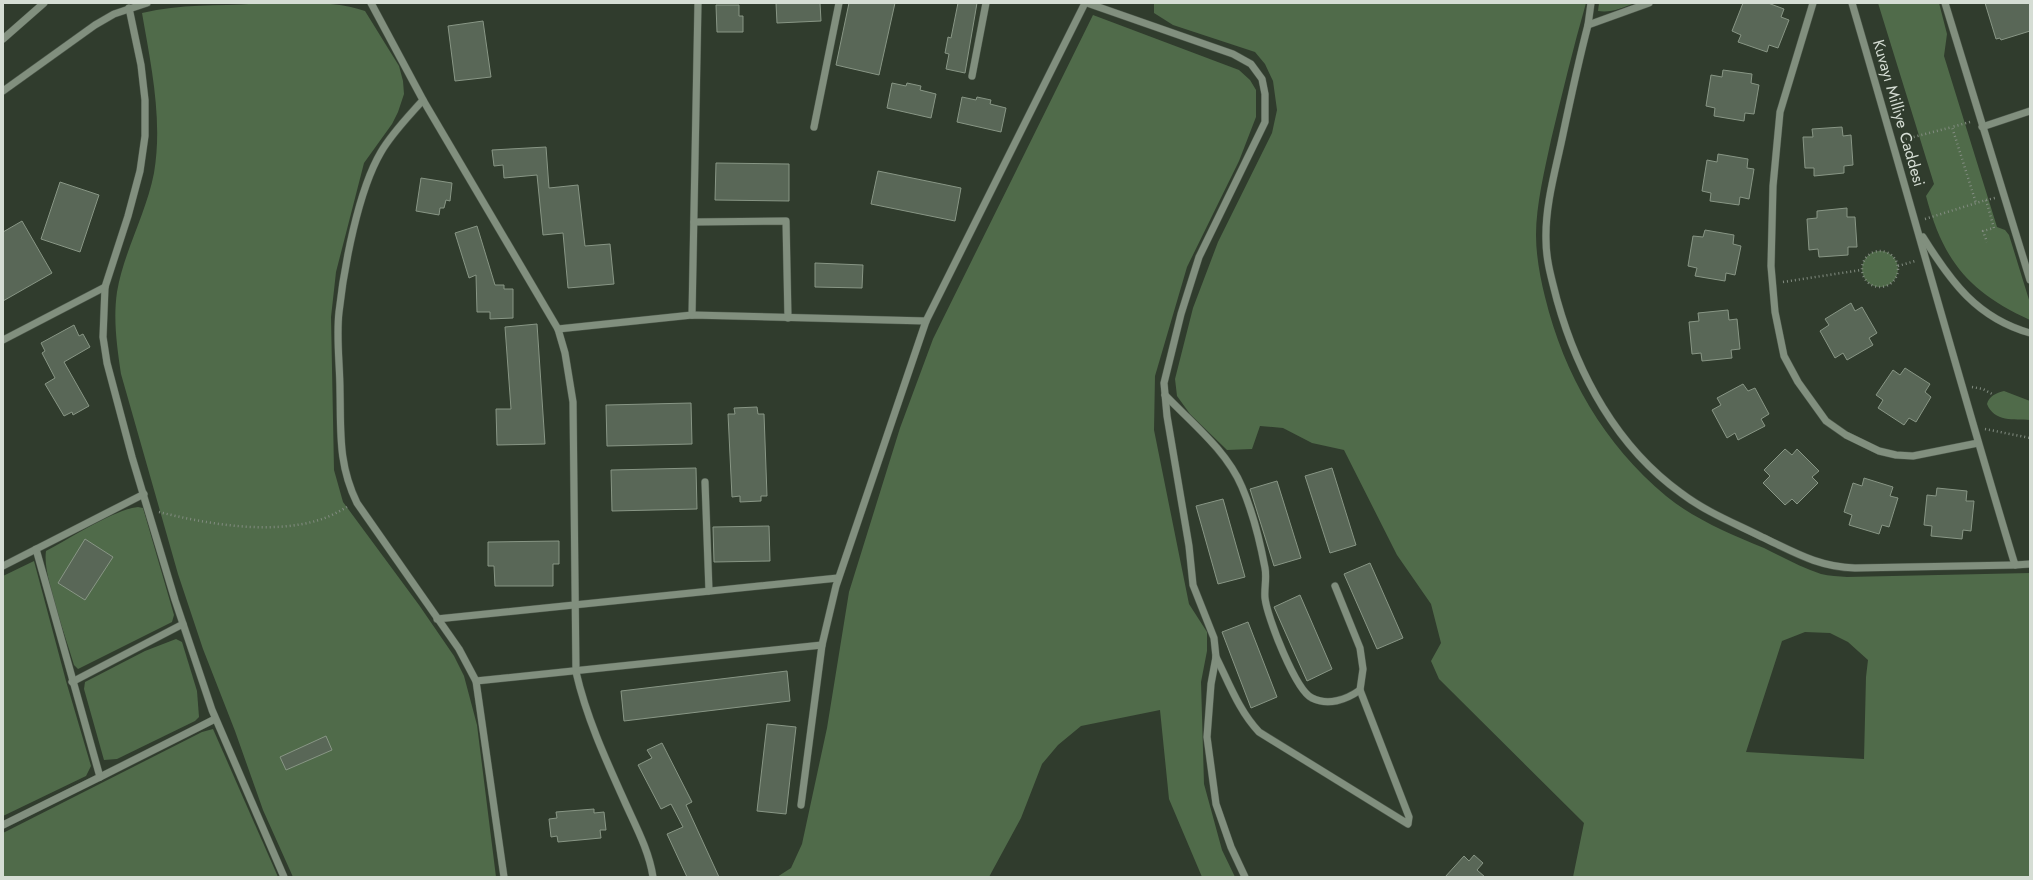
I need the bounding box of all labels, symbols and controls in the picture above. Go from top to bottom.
street label: Kuvayı Milliye Caddesi [1867,37,1931,189]

